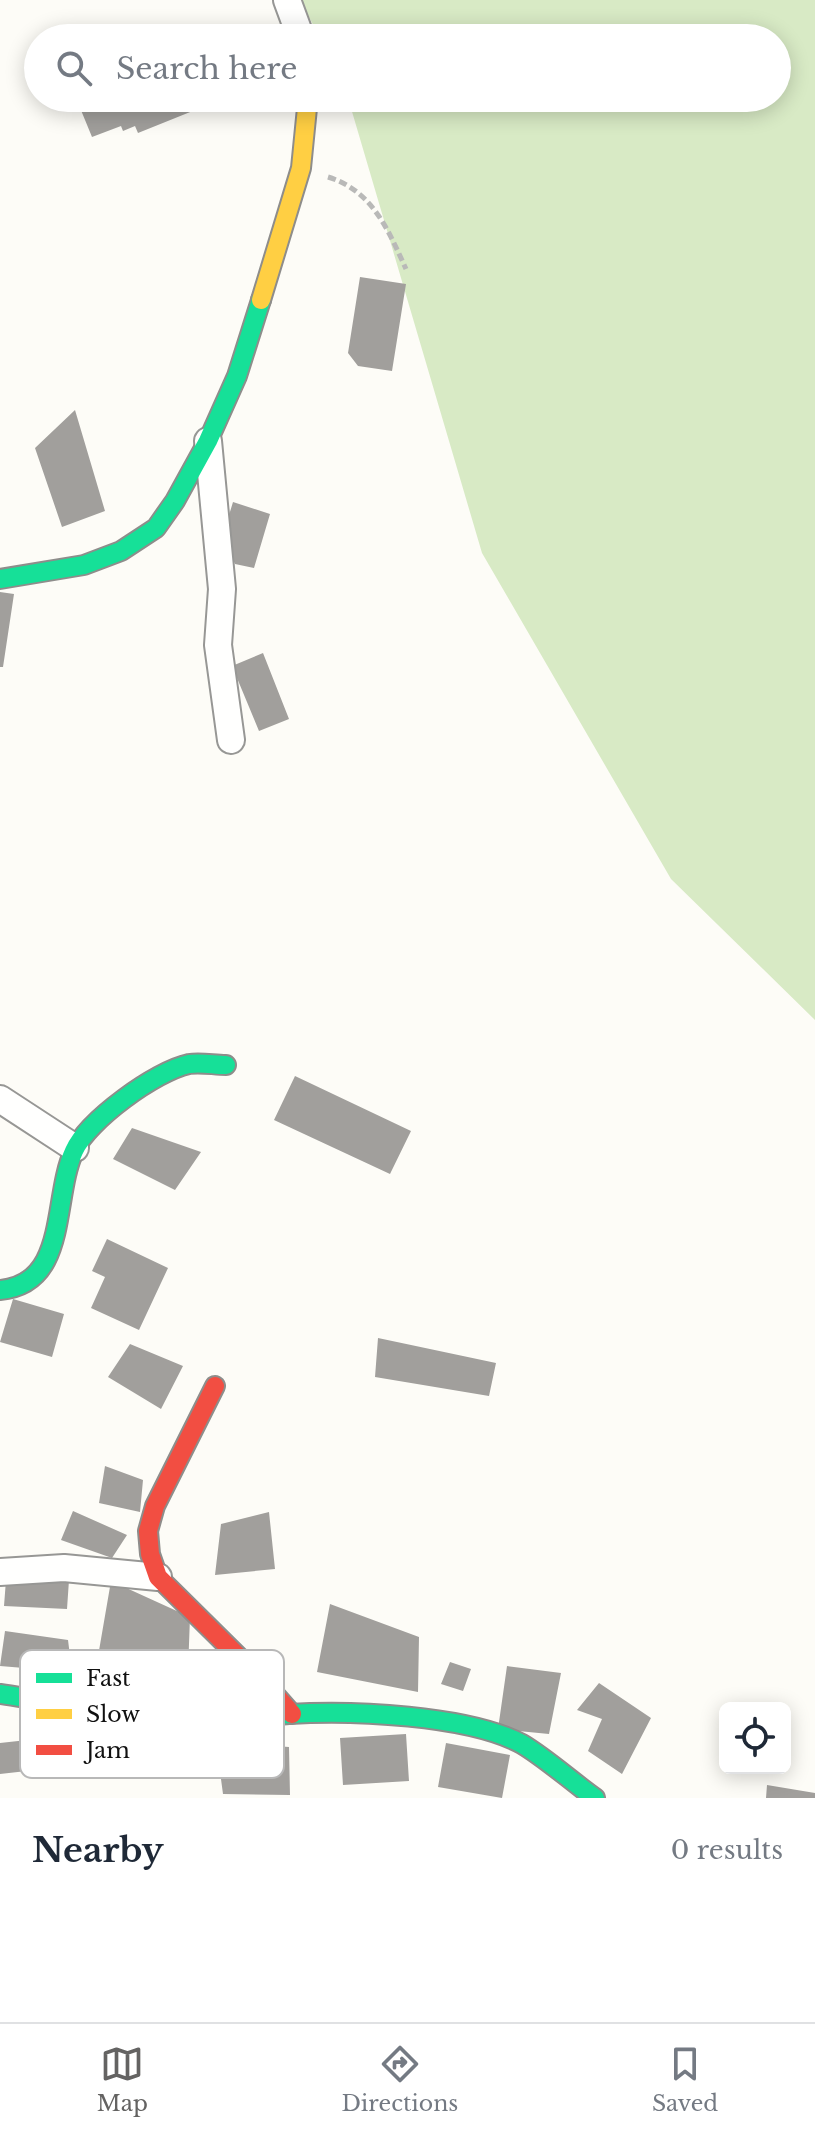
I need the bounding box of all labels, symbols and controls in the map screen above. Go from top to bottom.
search box [24,24,791,112]
icon: search [52,46,96,90]
text: Search here [116,50,297,87]
legend [20,1650,284,1778]
text: Fast [86,1665,131,1692]
text: Slow [86,1701,140,1728]
map controls [719,1702,791,1774]
button: locate [719,1702,791,1774]
text: Jam [83,1737,130,1764]
text: Nearby [32,1829,164,1871]
text: 0 results [671,1834,783,1866]
tab: Map [97,2042,148,2117]
tab: Directions [341,2042,458,2117]
tab: Saved [652,2042,718,2117]

